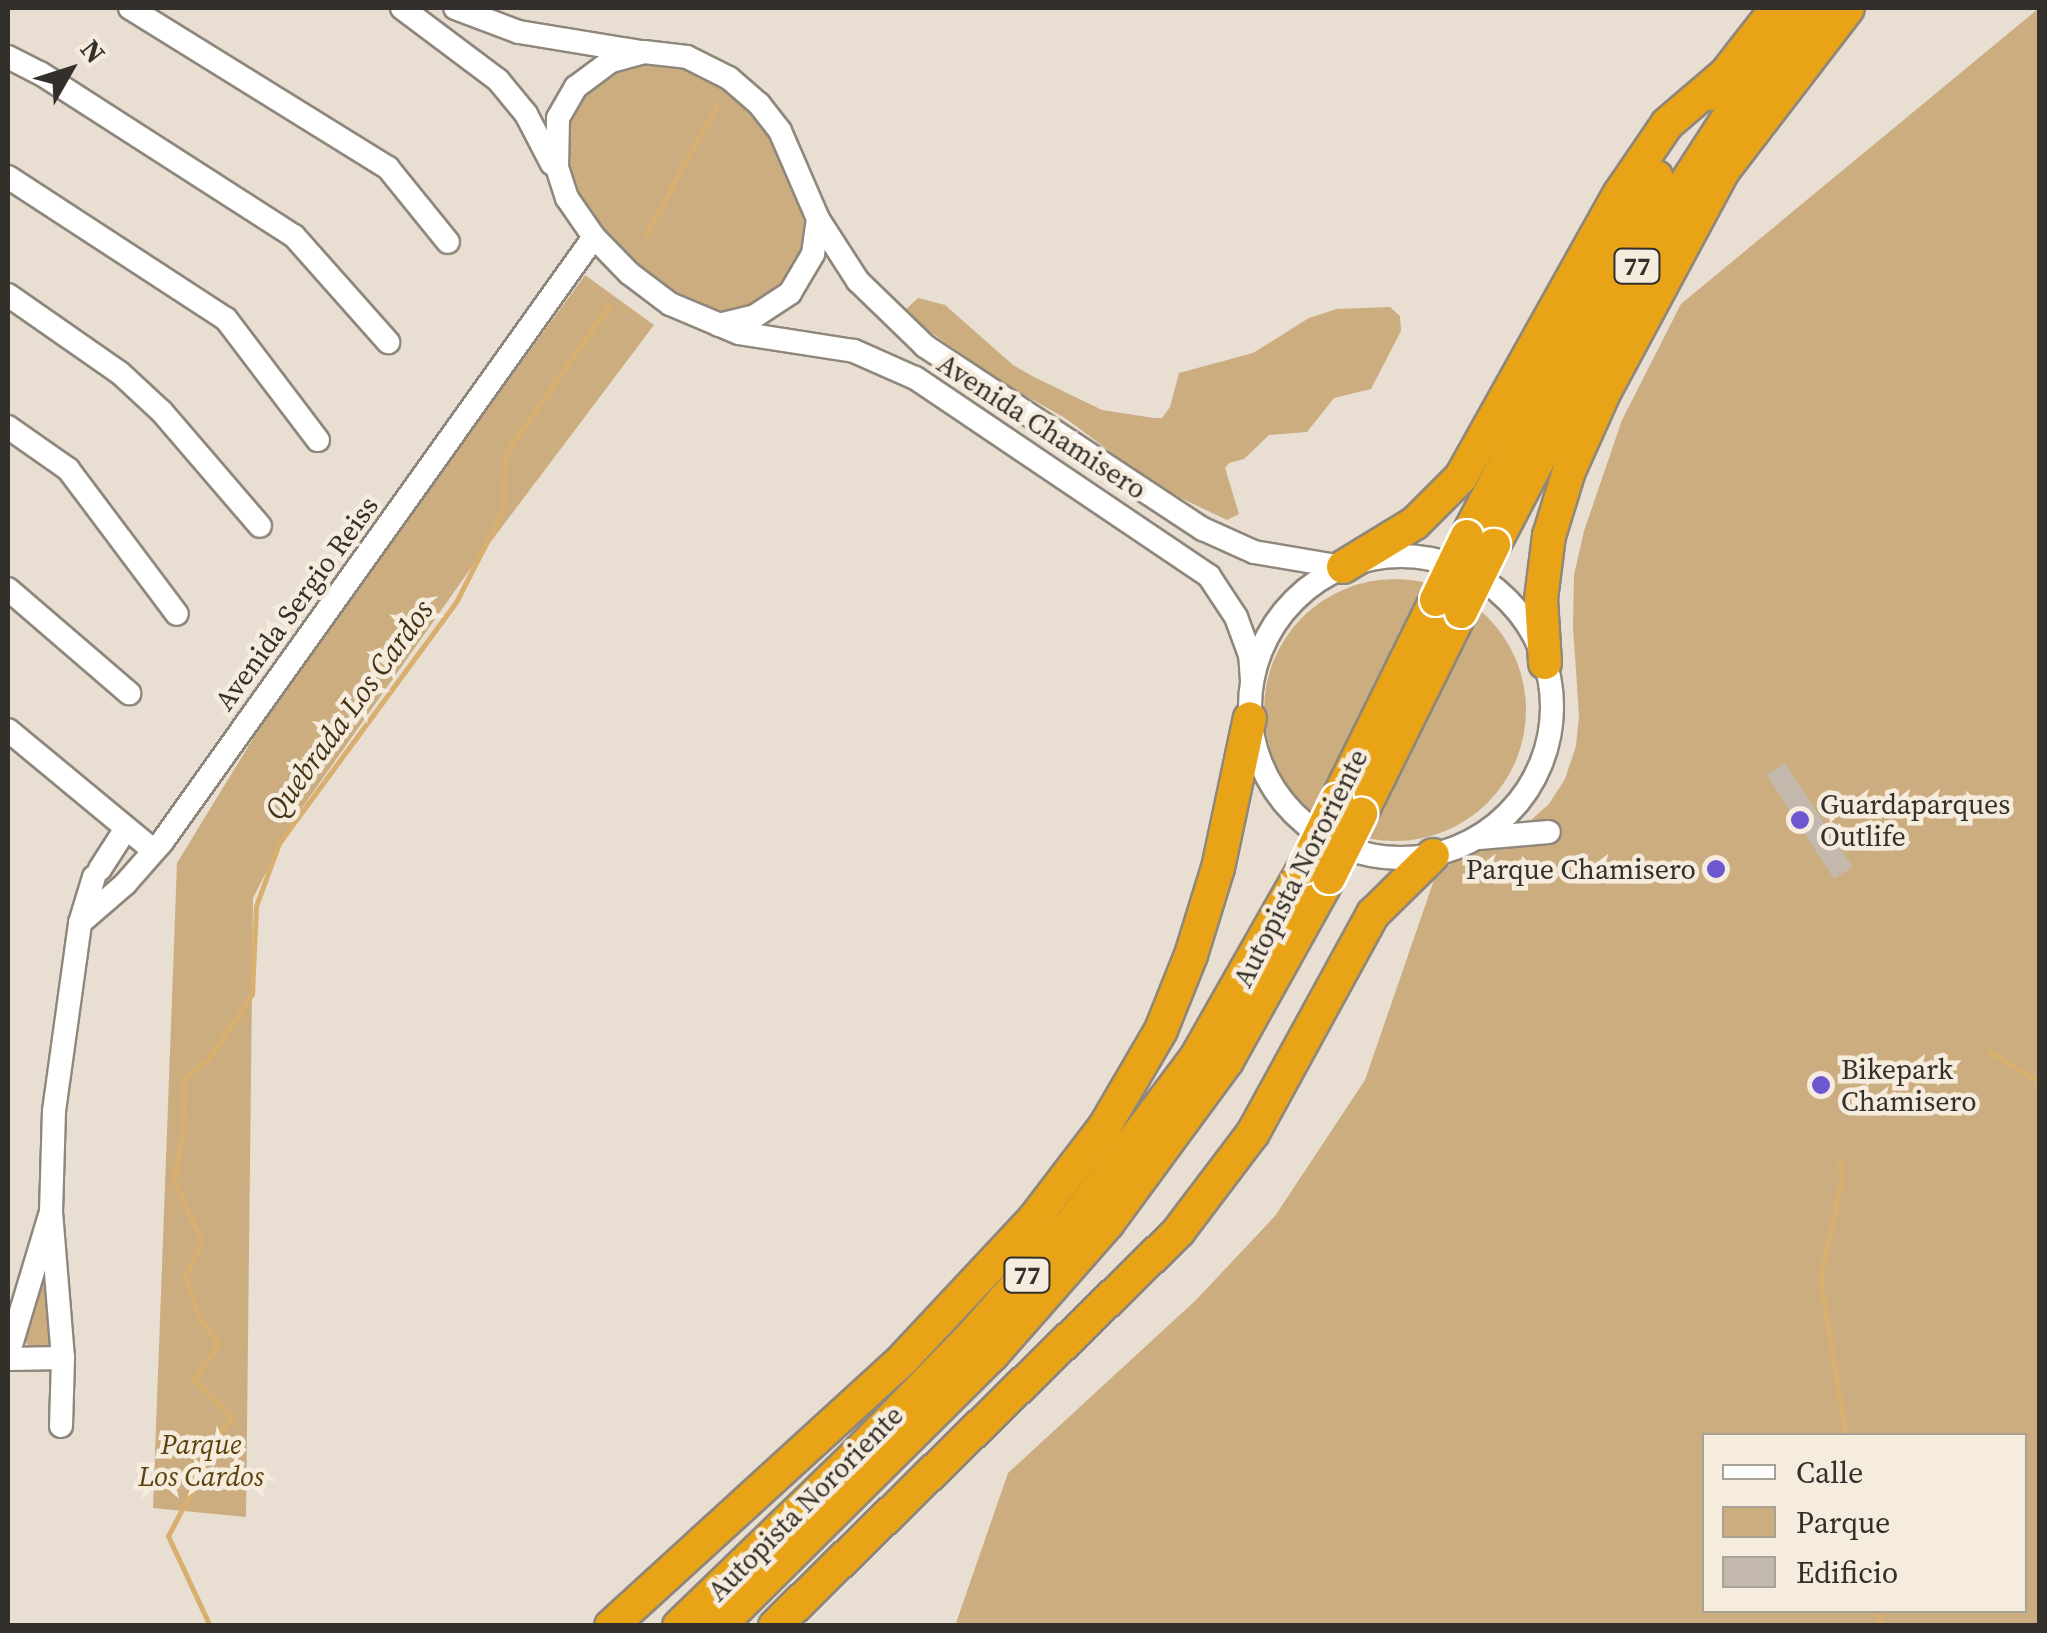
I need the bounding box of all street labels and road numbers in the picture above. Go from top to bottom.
road number: 77 [1612,246,1662,286]
street label: Avenida Chamisero [931,346,1153,506]
street label: Avenida Sergio Reiss [207,489,385,717]
street label: Autopista Nororiente [1225,743,1375,993]
road number: 77 [1002,1255,1052,1295]
street label: Autopista Nororiente [700,1398,910,1608]

